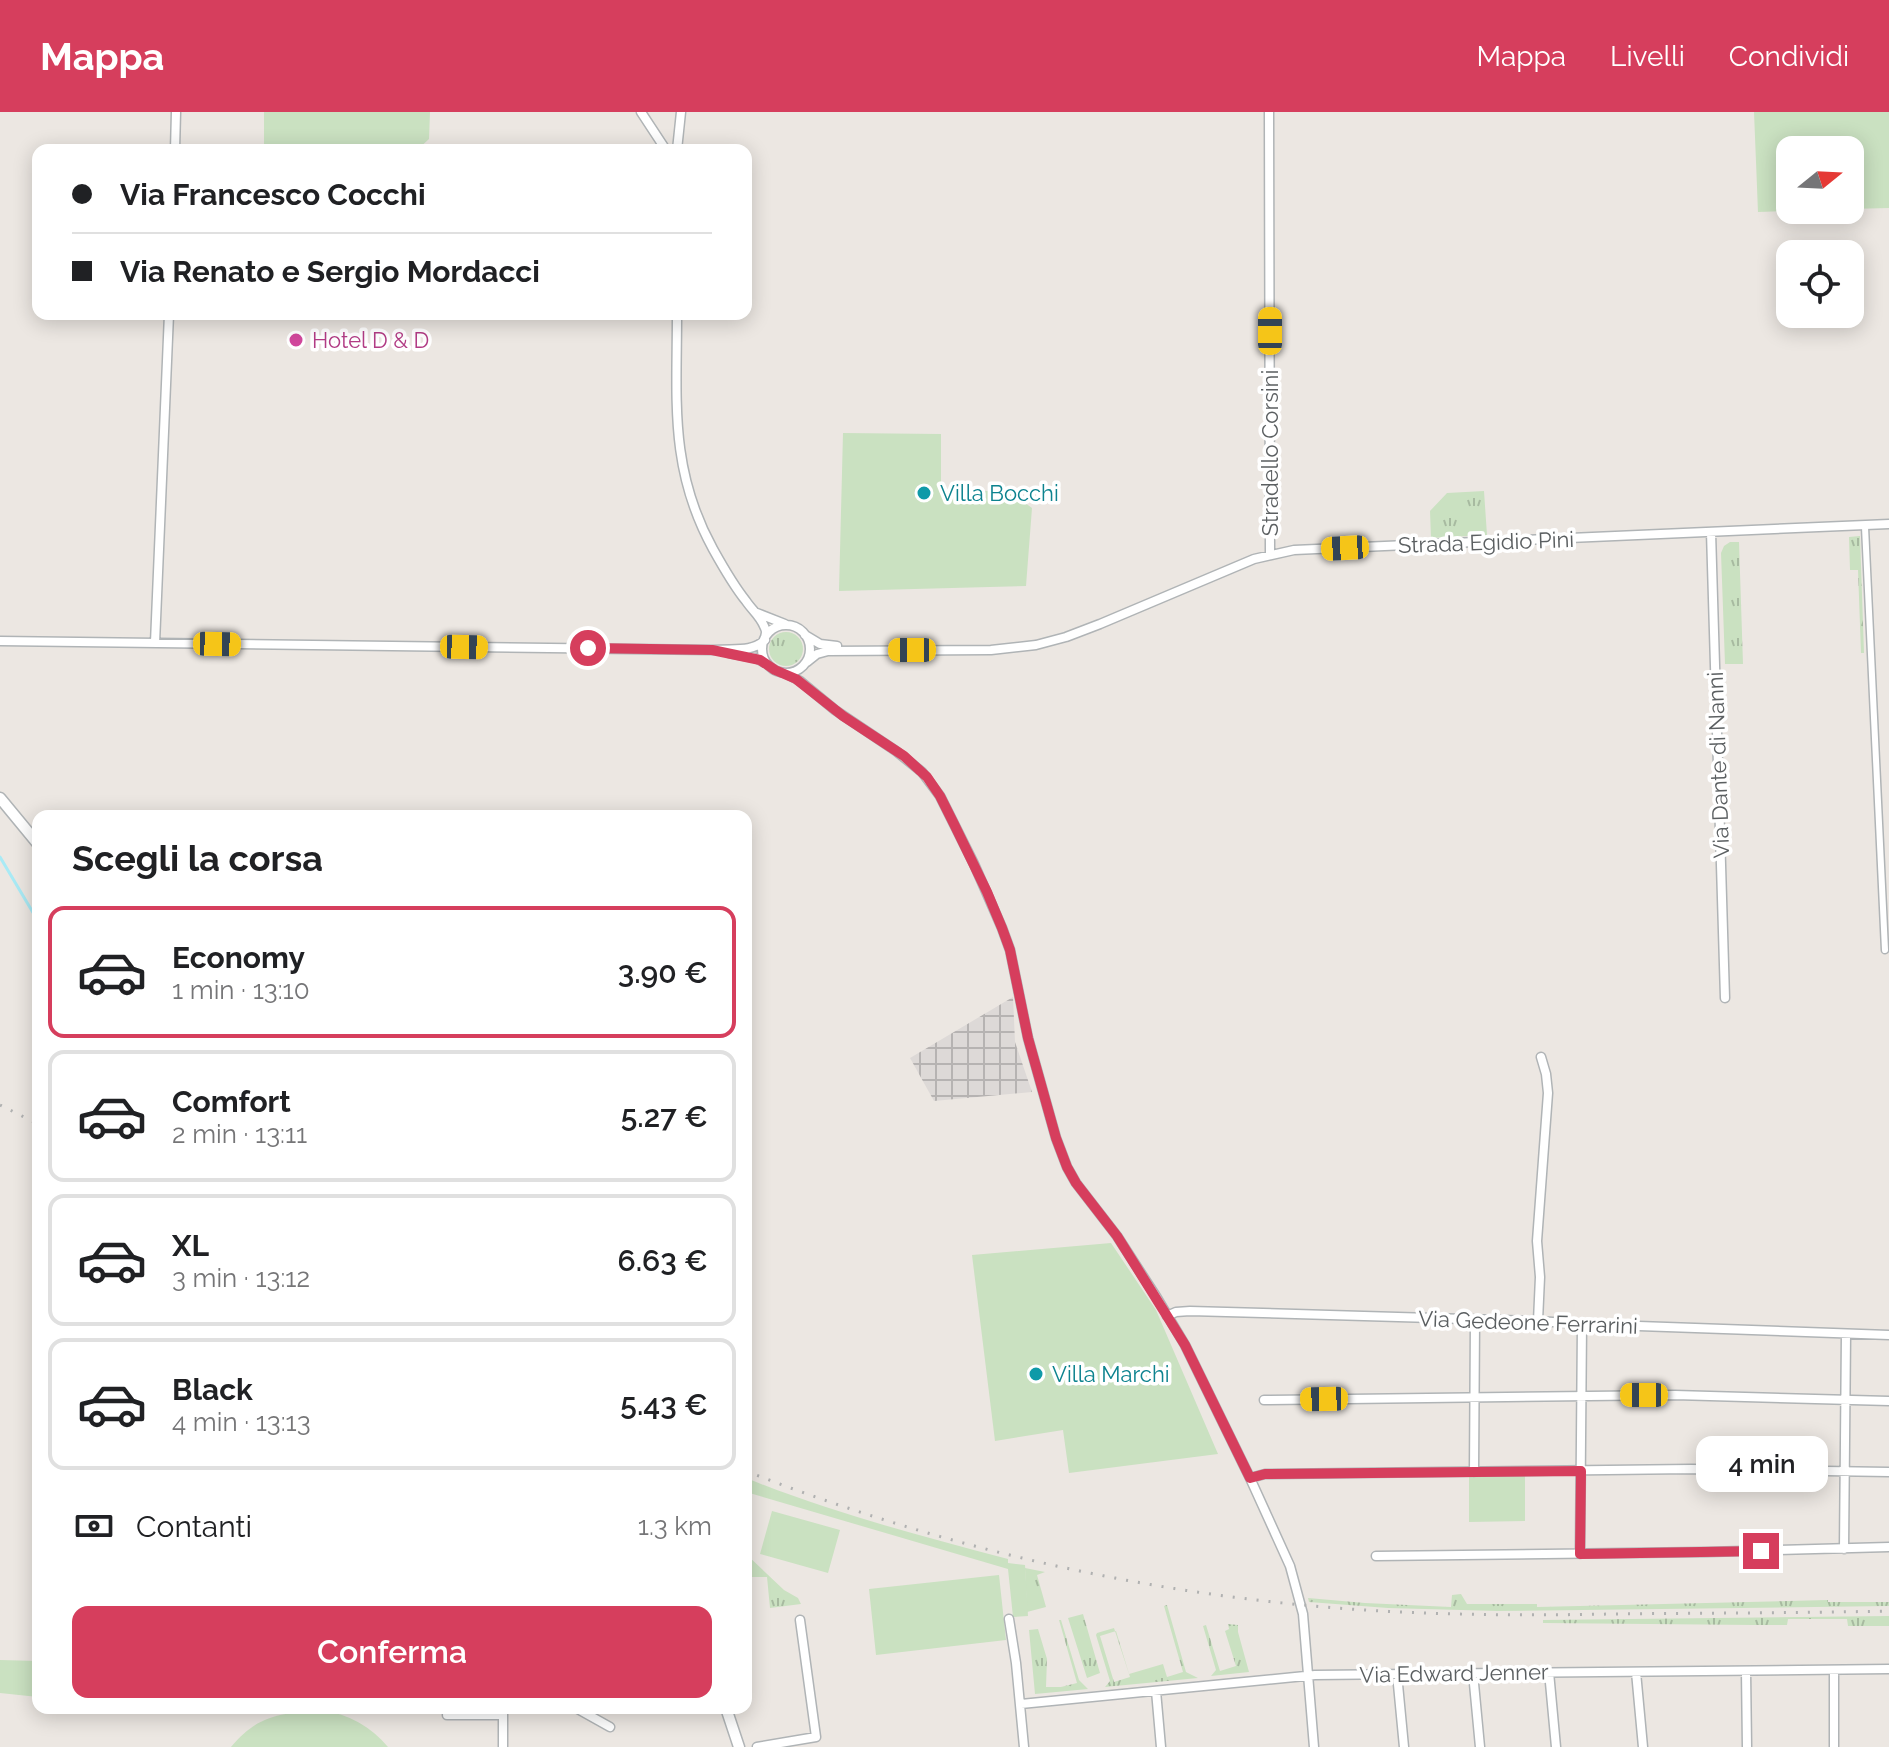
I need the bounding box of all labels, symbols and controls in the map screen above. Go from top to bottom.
text: Mappa [40,34,164,79]
text: Mappa [1477,40,1566,73]
text: Livelli [1610,40,1685,73]
text: Condividi [1729,40,1849,73]
north arrow [1776,136,1864,224]
map controls [1776,136,1864,328]
text: Via Francesco Cocchi [120,177,426,212]
button: locate [1776,240,1864,328]
text: Via Renato e Sergio Mordacci [120,254,540,289]
car [1258,307,1282,355]
place label: Hotel D & D [312,327,429,353]
marker: Hotel D & D [287,331,305,349]
street label: Stradello Corsini [1257,370,1283,536]
place label: Villa Bocchi [940,480,1059,506]
marker: Villa Bocchi [915,484,933,502]
street label: Strada Egidio Pini [1397,526,1575,558]
car [1320,535,1370,561]
route start [570,630,606,666]
car [193,632,241,656]
car [440,635,488,659]
car [888,638,936,662]
street label: Via Dante di Nanni [1702,671,1734,859]
text: Scegli la corsa [72,837,323,879]
icon: car [76,936,148,1008]
text: Economy [172,940,305,975]
text: 3.90 € [618,955,708,990]
text: 1 min · 13:10 [172,975,310,1005]
icon: car [76,1080,148,1152]
text: Comfort [172,1084,291,1119]
text: 5.27 € [621,1099,708,1134]
text: 2 min · 13:11 [172,1119,307,1149]
icon: car [76,1224,148,1296]
text: XL [172,1228,209,1263]
text: 6.63 € [617,1243,708,1278]
text: 3 min · 13:12 [172,1263,310,1293]
street label: Via Gedeone Ferrarini [1418,1305,1638,1339]
place label: Villa Marchi [1052,1361,1170,1387]
marker: Villa Marchi [1027,1365,1045,1383]
icon: car [76,1368,148,1440]
text: Black [172,1372,253,1407]
car [1620,1383,1668,1407]
text: 5.43 € [620,1387,708,1422]
car [1300,1387,1348,1411]
text: 4 min · 13:13 [172,1407,311,1437]
callout: 4 min [1695,1435,1827,1491]
text: 4 min [1728,1449,1796,1479]
icon: cash [72,1504,116,1548]
text: Contanti [136,1509,252,1544]
text: 1.3 km [638,1511,712,1541]
route end [1743,1533,1779,1569]
button: Conferma [72,1606,712,1698]
street label: Via Edward Jenner [1359,1658,1549,1688]

